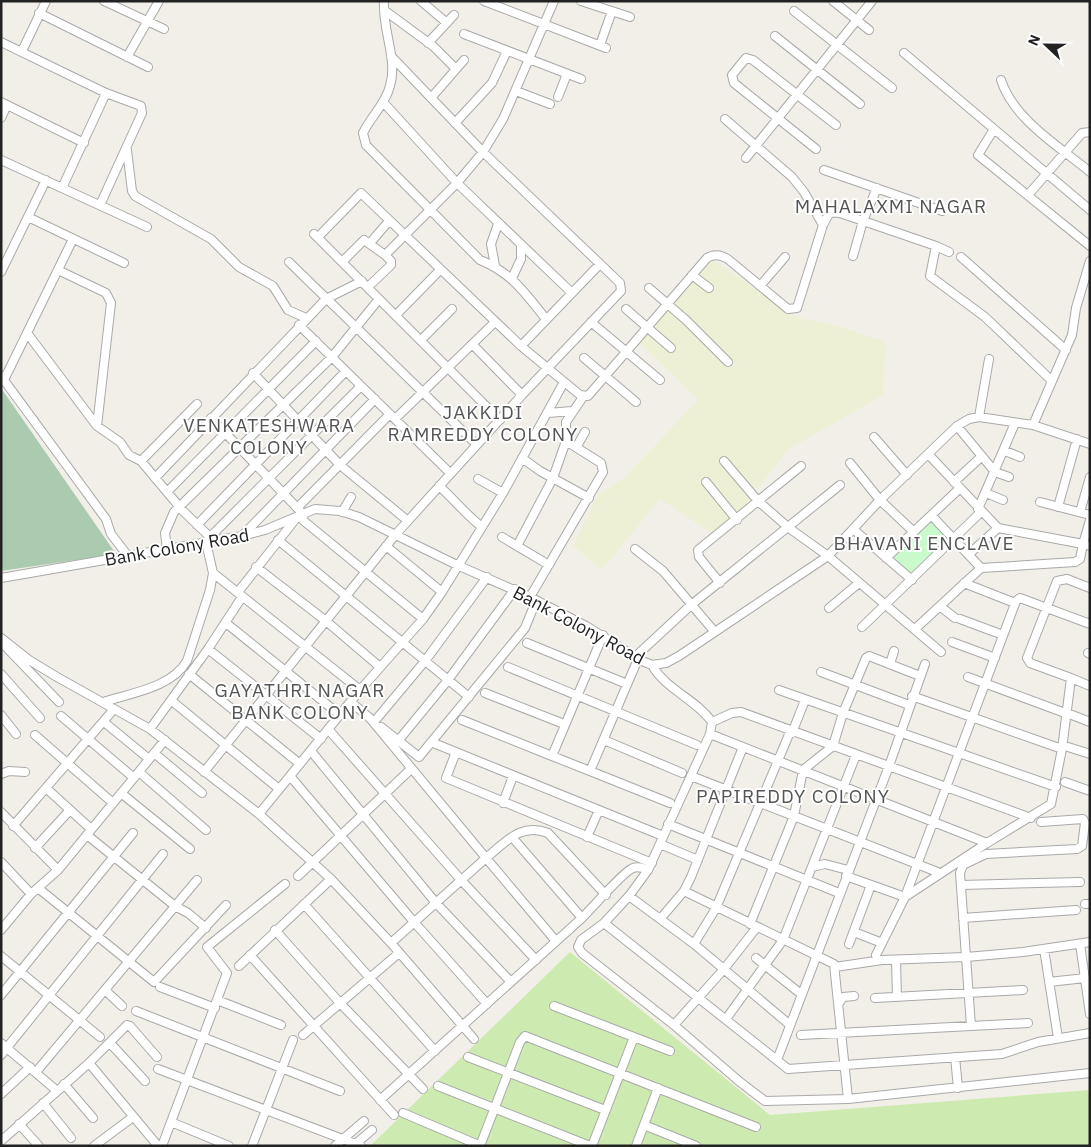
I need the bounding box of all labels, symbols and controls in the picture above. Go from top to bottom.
north arrow [1021,20,1071,70]
text: N [1024,32,1044,48]
district label: MAHALAXMI NAGAR [795,194,987,218]
district label: JAKKIDI RAMREDDY COLONY [388,400,578,446]
district label: VENKATESHWARA COLONY [183,413,355,459]
street label: Bank Colony Road [103,523,251,571]
district label: BHAVANI ENCLAVE [834,531,1014,555]
street label: Bank Colony Road [509,581,649,669]
district label: GAYATHRI NAGAR BANK COLONY [215,678,385,724]
district label: PAPIREDDY COLONY [696,784,890,808]

